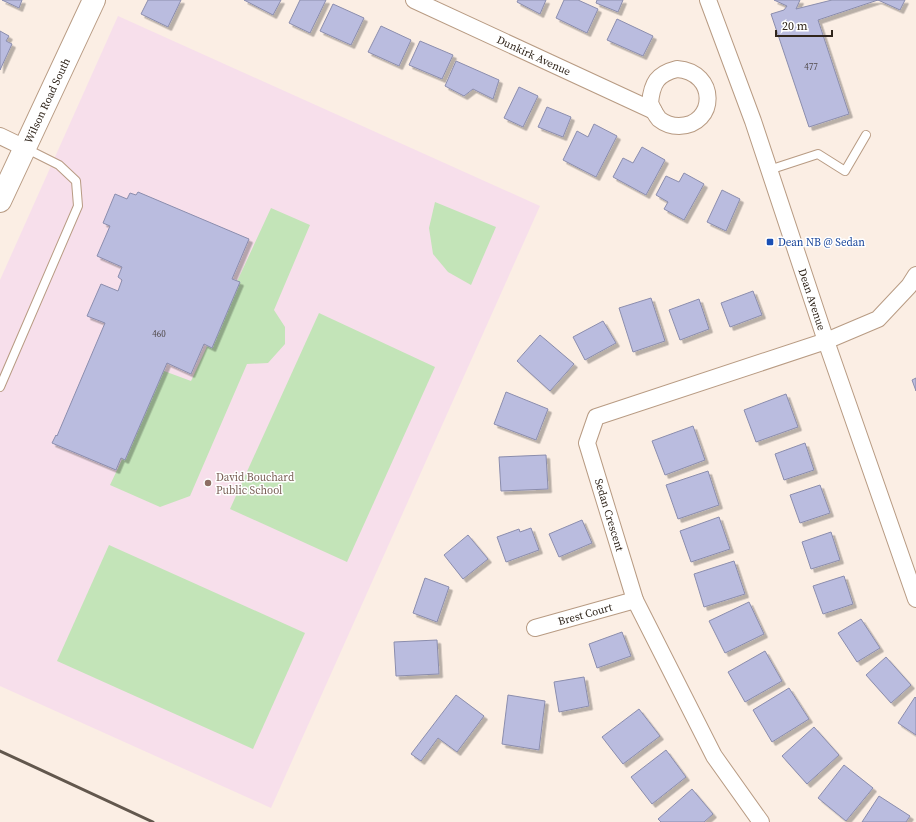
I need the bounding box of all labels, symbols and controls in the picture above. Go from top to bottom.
scale bar [776,12,832,38]
text: 20 m [782,18,808,34]
street label: Dunkirk Avenue [495,32,573,79]
street label: Wilson Road South [21,55,74,146]
house number: 477 [804,61,818,73]
place label: Dean NB @ Sedan [778,235,865,250]
marker: Dean NB @ Sedan [765,237,775,247]
street label: Dean Avenue [795,266,830,333]
house number: 460 [152,328,166,340]
place label: David Bouchard Public School [216,470,295,498]
street label: Sedan Crescent [591,477,627,554]
marker: David Bouchard Public School [203,478,213,488]
street label: Brest Court [556,599,614,629]

